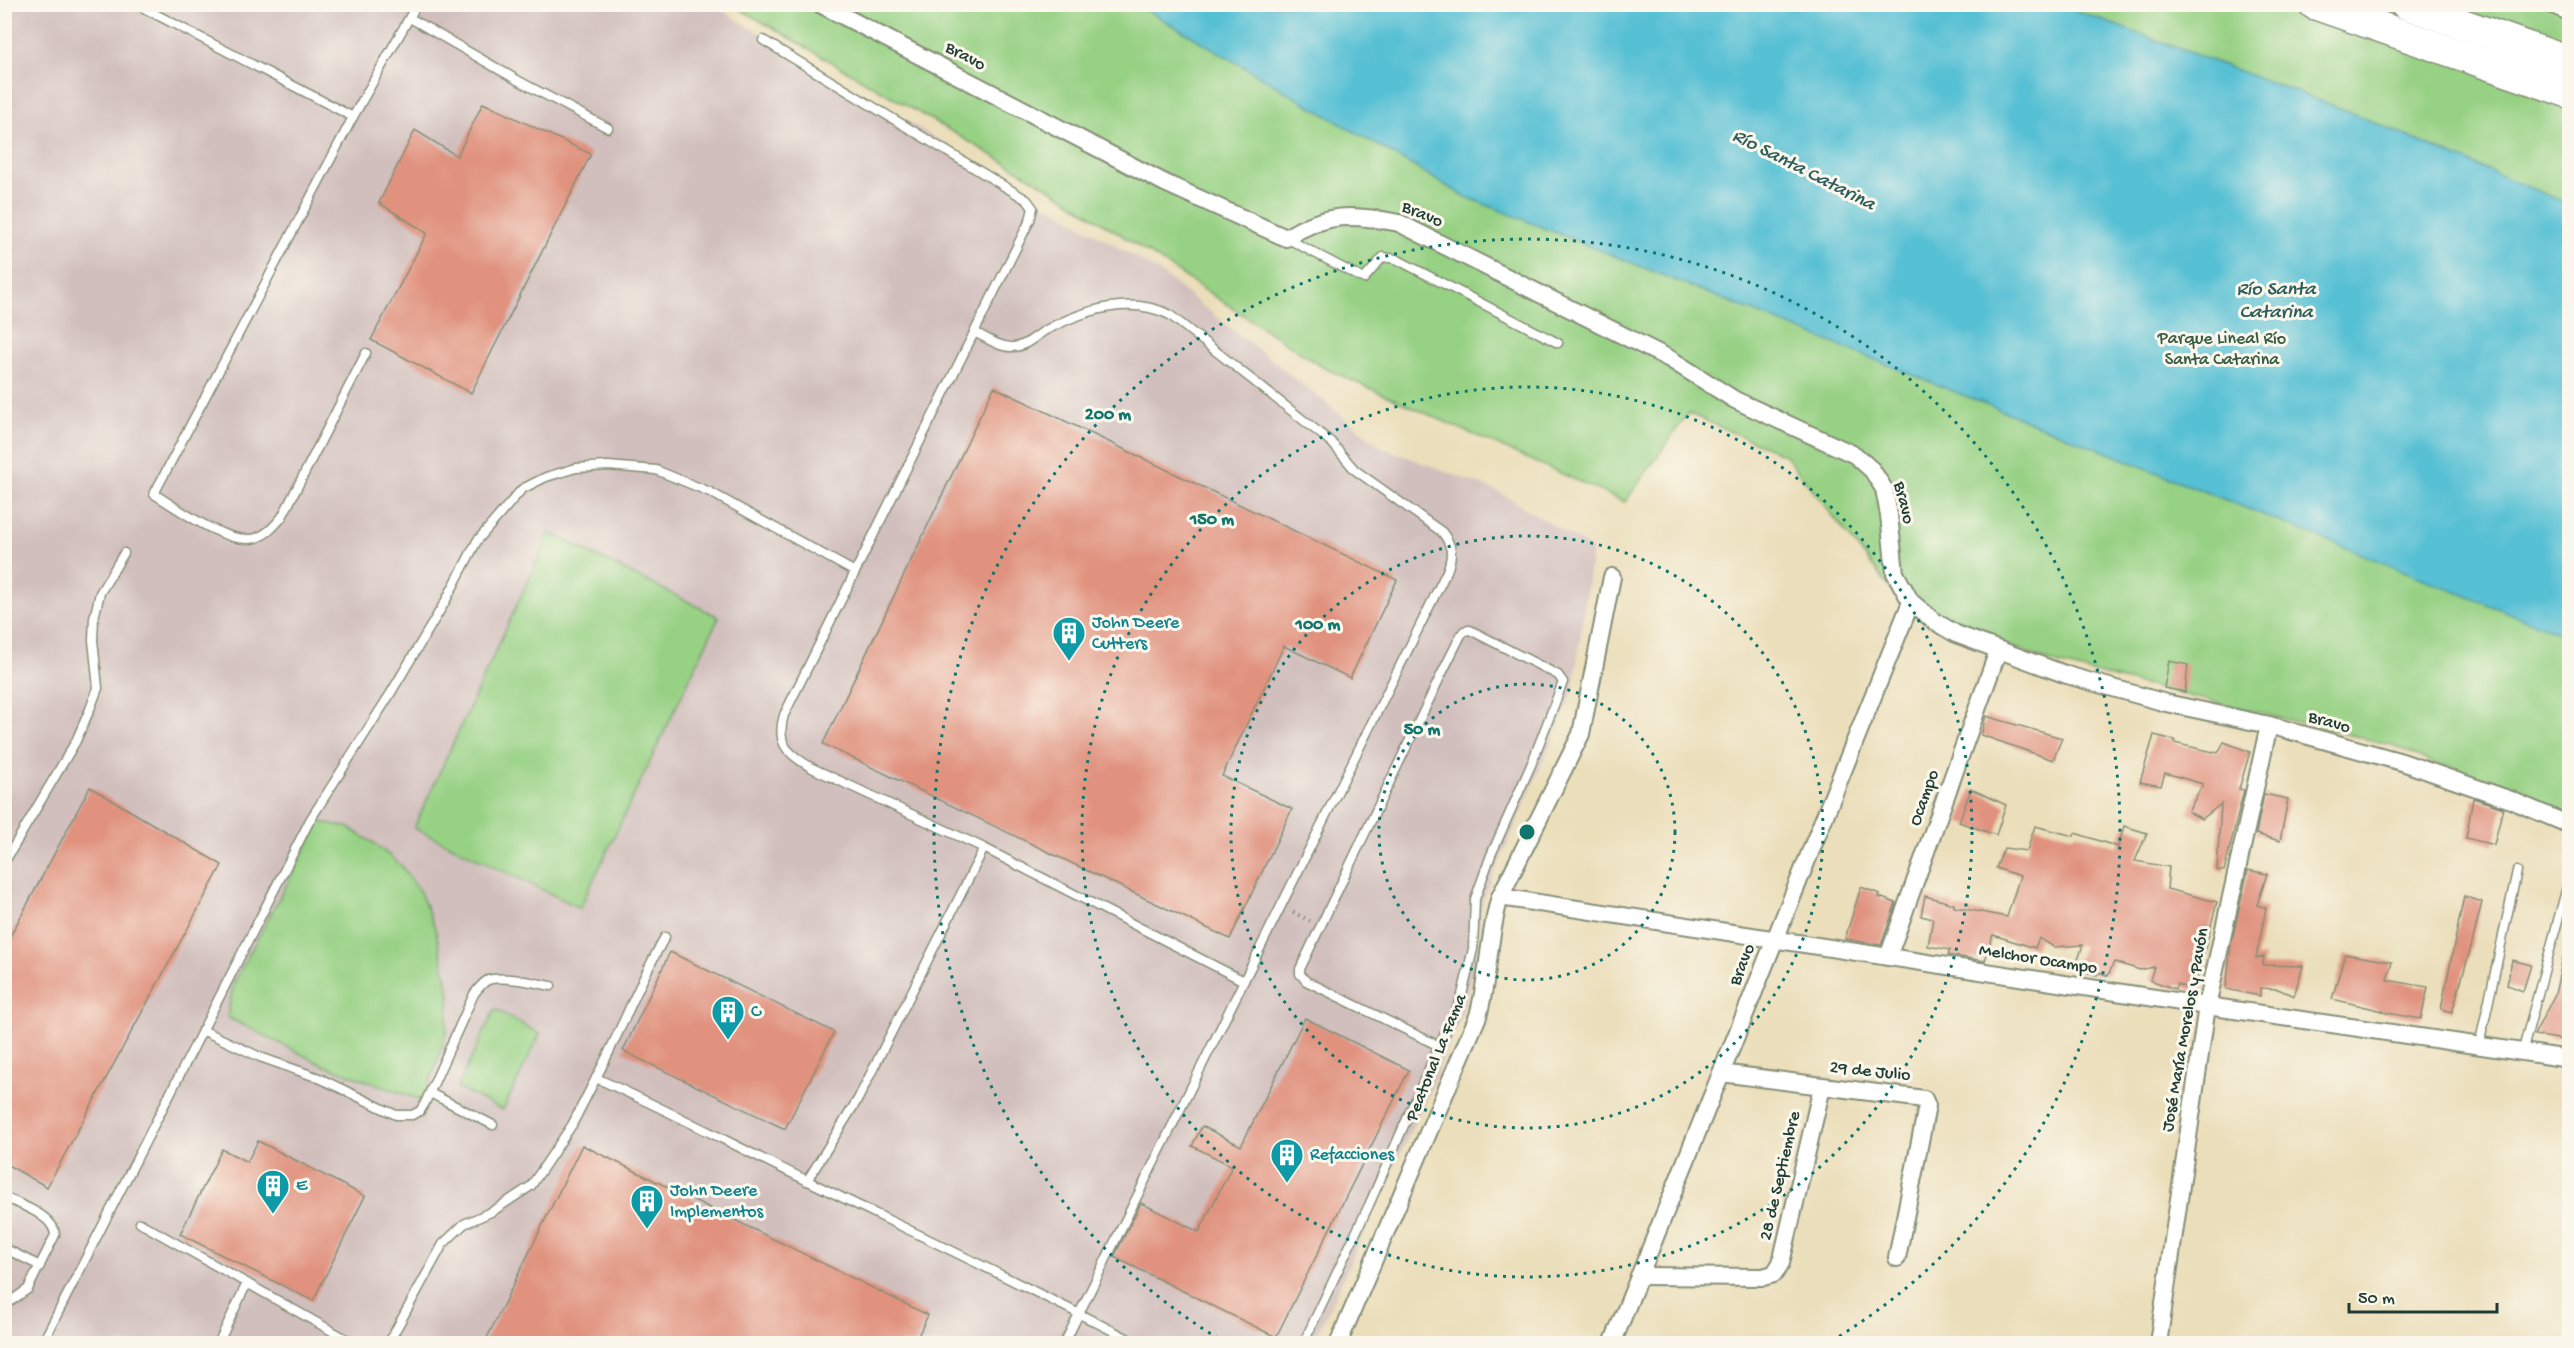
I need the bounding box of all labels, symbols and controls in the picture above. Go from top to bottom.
street label: Bravo [940,37,989,76]
water label: Río Santa Catarina [1728,125,1880,218]
street label: Bravo [1397,197,1446,233]
water label: Río Santa Catarina [2236,279,2317,325]
park label: Parque Lineal Río Santa Catarina [2157,329,2286,371]
text: 200 m [1085,405,1131,426]
street label: Bravo [1887,479,1918,526]
text: 150 m [1189,510,1234,531]
place label: John Deere Cutters [1092,613,1180,655]
building icon: John Deere Cutters [1051,615,1087,662]
text: 100 m [1295,615,1341,636]
street label: Bravo [2305,707,2352,739]
text: 50 m [1404,720,1441,741]
street label: Ocampo [1905,767,1945,829]
centre of rings [1517,822,1537,842]
street label: José María Morelos y Pavón [2158,926,2214,1134]
street label: Melchor Ocampo [1977,940,2099,980]
street label: Bravo [1725,941,1761,990]
street label: Peatonal La Fama [1402,990,1472,1126]
building icon: C [710,994,746,1041]
place label: C [751,1002,762,1023]
street label: 29 de Julio [1828,1057,1912,1087]
street label: 28 de Septiembre [1756,1109,1806,1243]
building icon: Refacciones [1269,1137,1305,1184]
place label: Refacciones [1310,1145,1396,1166]
building icon: E [255,1168,291,1215]
place label: E [296,1176,308,1197]
place label: John Deere Implementos [670,1181,765,1223]
building icon: John Deere Implementos [629,1183,665,1230]
scale bar [2349,1276,2498,1314]
text: 50 m [2358,1289,2395,1310]

